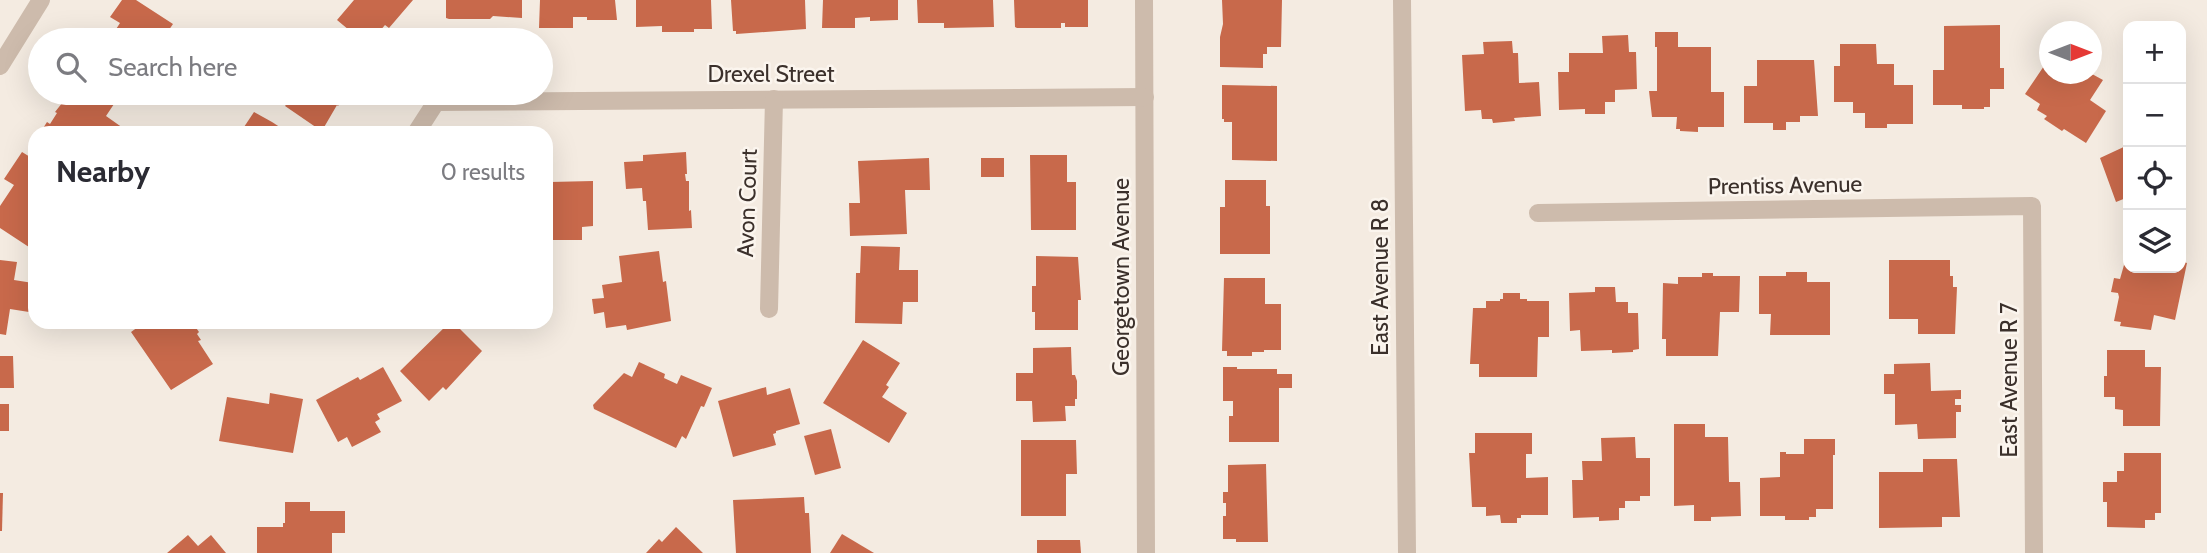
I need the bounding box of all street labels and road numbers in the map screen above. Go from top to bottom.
street label: Drexel Street [707,60,835,88]
street label: Avon Court [731,148,763,258]
street label: Prentiss Avenue [1708,170,1863,200]
street label: Georgetown Avenue [1107,178,1135,376]
street label: East Avenue R 8 [1366,198,1394,356]
street label: East Avenue R 7 [1995,302,2023,457]

